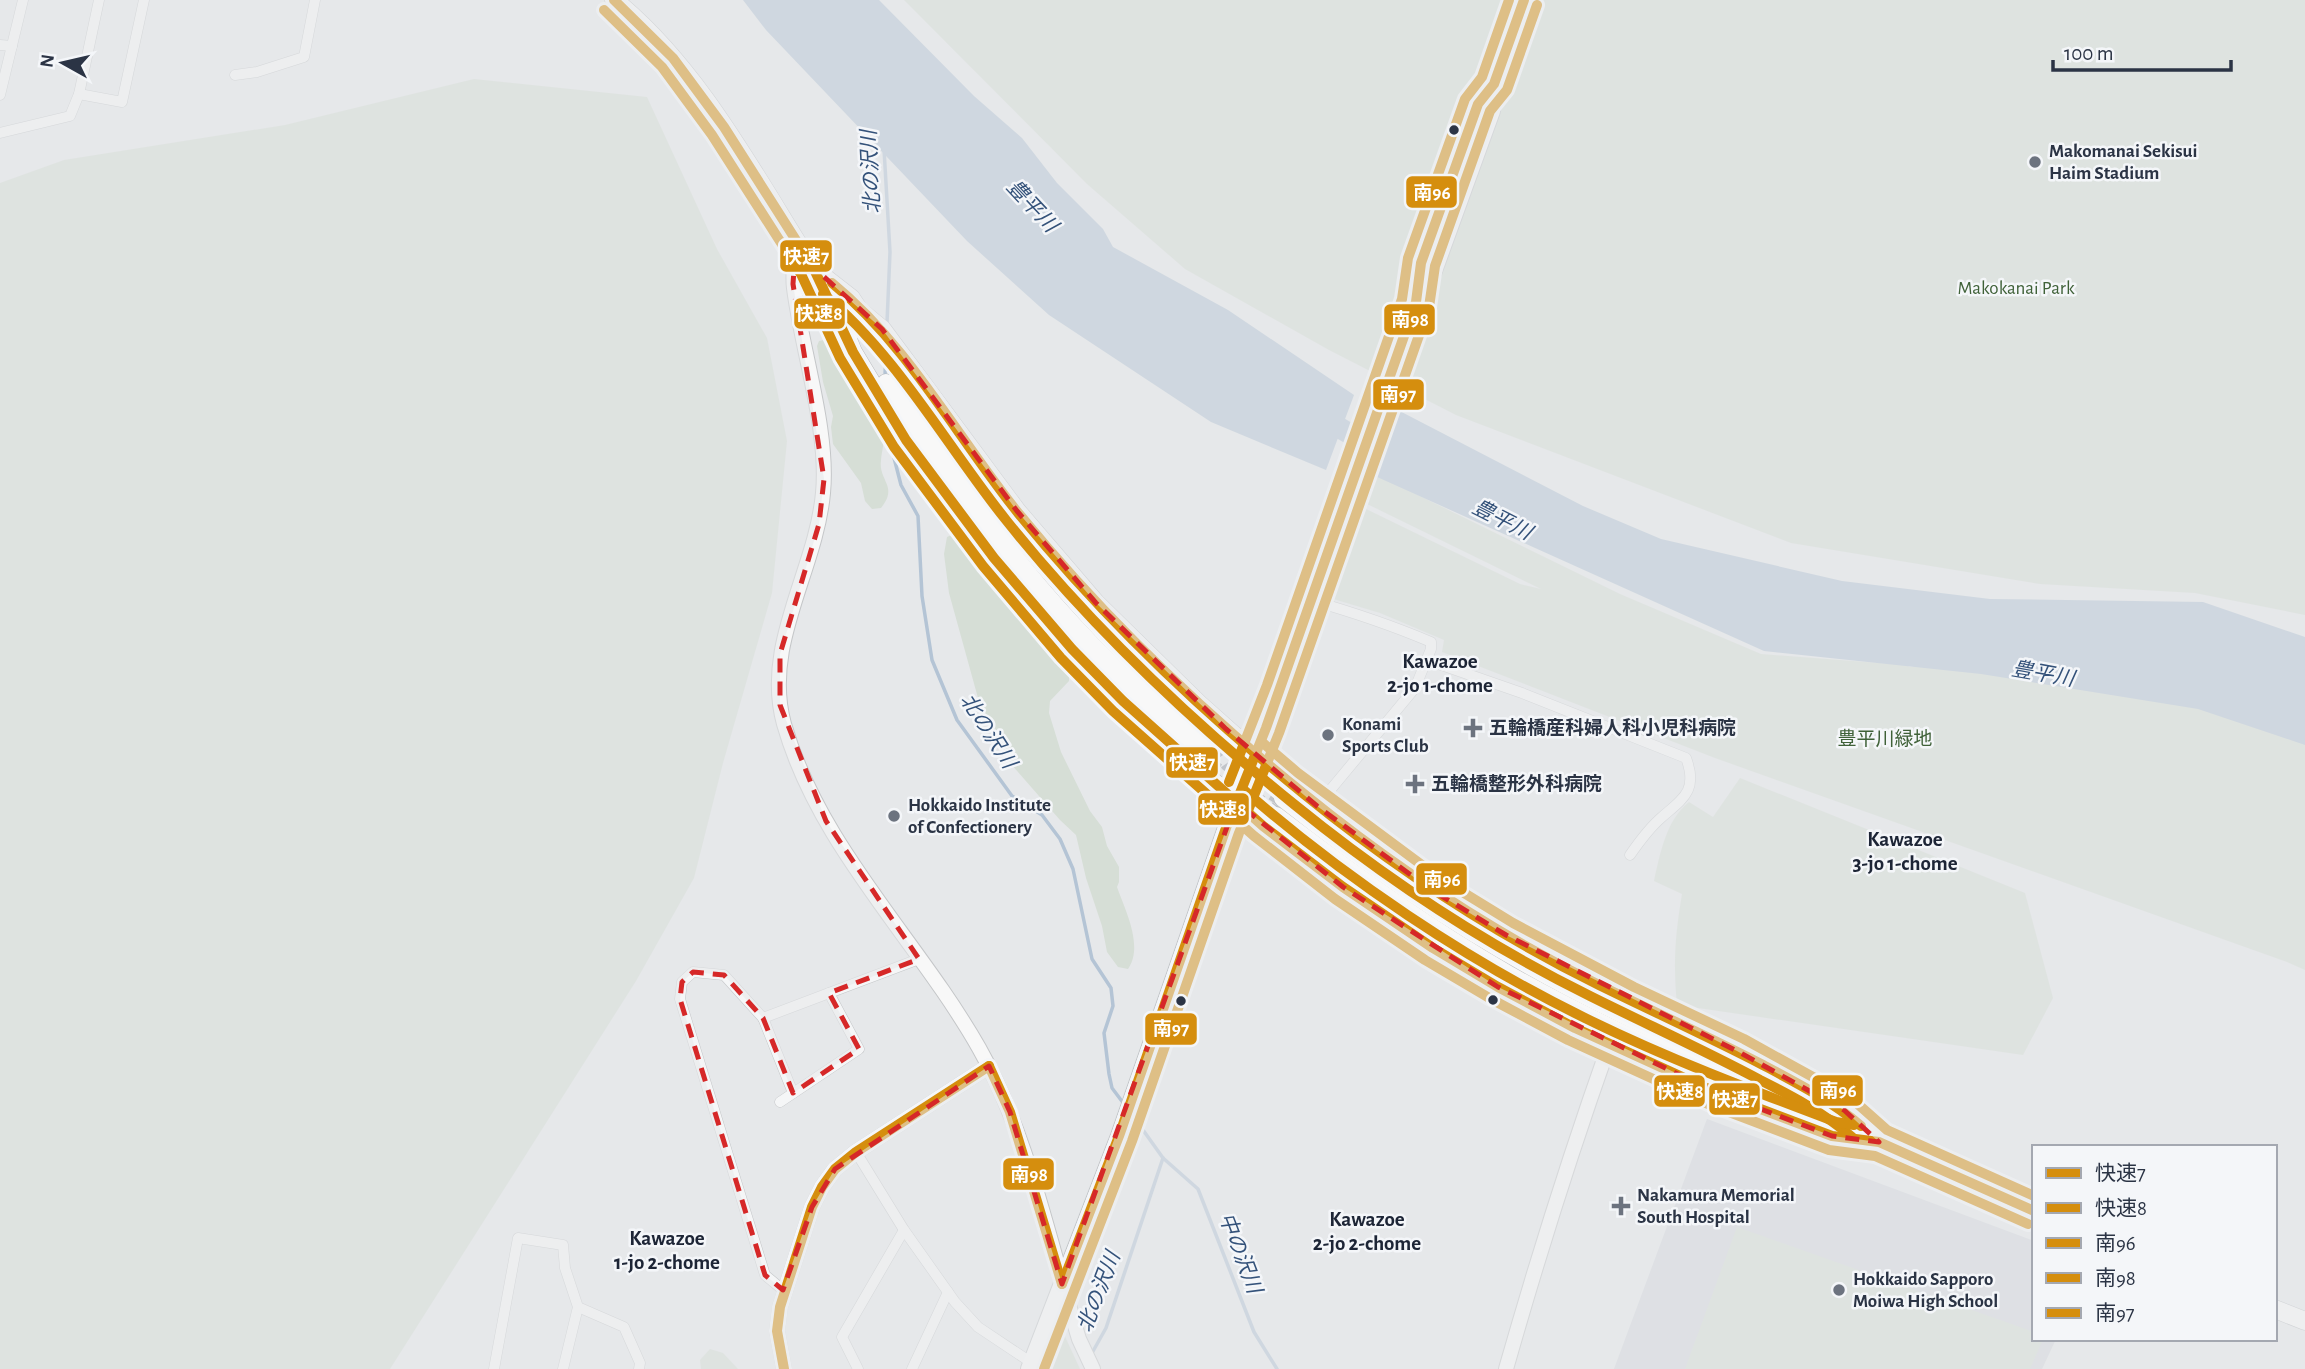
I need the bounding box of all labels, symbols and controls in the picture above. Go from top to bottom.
north arrow [28,28,98,98]
scale bar [2053,28,2232,72]
text: 100 m [2064,43,2114,64]
text: N [37,53,58,69]
unlabelled marker [1447,123,1461,137]
water label: 北の沢川 [857,128,884,215]
place label: Makomanai Sekisui Haim Stadium [2049,142,2197,183]
marker: Makomanai Sekisui Haim Stadium [2027,154,2043,170]
water label: 豊平川 [1003,175,1063,238]
line badge: 南96 [1405,175,1458,209]
text: 南96 [1413,183,1451,203]
line badge: 快速7 [779,239,833,273]
text: 快速7 [783,247,829,267]
park label: Makokanai Park [1957,279,2075,298]
line badge: 快速8 [793,297,846,330]
line badge: 南98 [1383,303,1436,336]
text: 快速8 [795,304,843,324]
text: 南98 [1391,310,1429,330]
line badge: 南97 [1372,378,1425,411]
text: 南97 [1380,385,1416,405]
water label: 豊平川 [1469,495,1537,545]
district label: Kawazoe 2-jo 1-chome [1387,651,1493,696]
water label: 豊平川 [2010,657,2078,690]
water label: 北の沢川 [956,690,1022,774]
place label: Konami Sports Club [1342,715,1429,756]
place label: 五輪橋産科婦人科小児科病院 [1489,717,1736,738]
marker: 五輪橋産科婦人科小児科病院 [1463,718,1483,738]
marker: Konami Sports Club [1320,727,1336,743]
park label: 豊平川緑地 [1837,728,1933,749]
line badge: 快速7 [1165,746,1219,779]
text: 快速7 [1169,753,1215,773]
place label: 五輪橋整形外科病院 [1431,773,1602,794]
marker: 五輪橋整形外科病院 [1405,774,1425,794]
line badge: 快速8 [1197,792,1250,826]
place label: Hokkaido Institute of Confectionery [908,796,1051,837]
text: 快速8 [1199,800,1247,820]
marker: Hokkaido Institute of Confectionery [886,808,902,824]
district label: Kawazoe 3-jo 1-chome [1852,829,1958,874]
line badge: 南96 [1415,862,1468,896]
text: 南96 [1423,870,1461,890]
unlabelled marker [1486,993,1500,1007]
unlabelled marker [1174,994,1188,1008]
line badge: 南97 [1144,1012,1198,1046]
text: 南97 [1153,1019,1189,1039]
line badge: 快速8 [1653,1074,1706,1108]
line badge: 南96 [1811,1074,1864,1107]
text: 南96 [1819,1081,1857,1101]
text: 快速8 [1656,1082,1704,1102]
line badge: 快速7 [1708,1082,1761,1116]
text: 快速7 [1712,1090,1758,1110]
legend [2032,1145,2277,1341]
line badge: 南98 [1002,1157,1055,1191]
text: 快速7 [2095,1162,2146,1184]
text: 南98 [1010,1165,1048,1185]
place label: Nakamura Memorial South Hospital [1637,1186,1795,1227]
marker: Nakamura Memorial South Hospital [1611,1196,1631,1216]
text: 快速8 [2095,1197,2147,1219]
district label: Kawazoe 2-jo 2-chome [1313,1209,1421,1254]
water label: 中の沢川 [1215,1210,1267,1298]
district label: Kawazoe 1-jo 2-chome [614,1228,720,1273]
text: 南96 [2095,1232,2136,1254]
water label: 北の沢川 [1073,1247,1125,1335]
text: 南98 [2095,1267,2136,1289]
place label: Hokkaido Sapporo Moiwa High School [1853,1270,1998,1311]
marker: Hokkaido Sapporo Moiwa High School [1831,1282,1847,1298]
text: 南97 [2095,1302,2135,1324]

